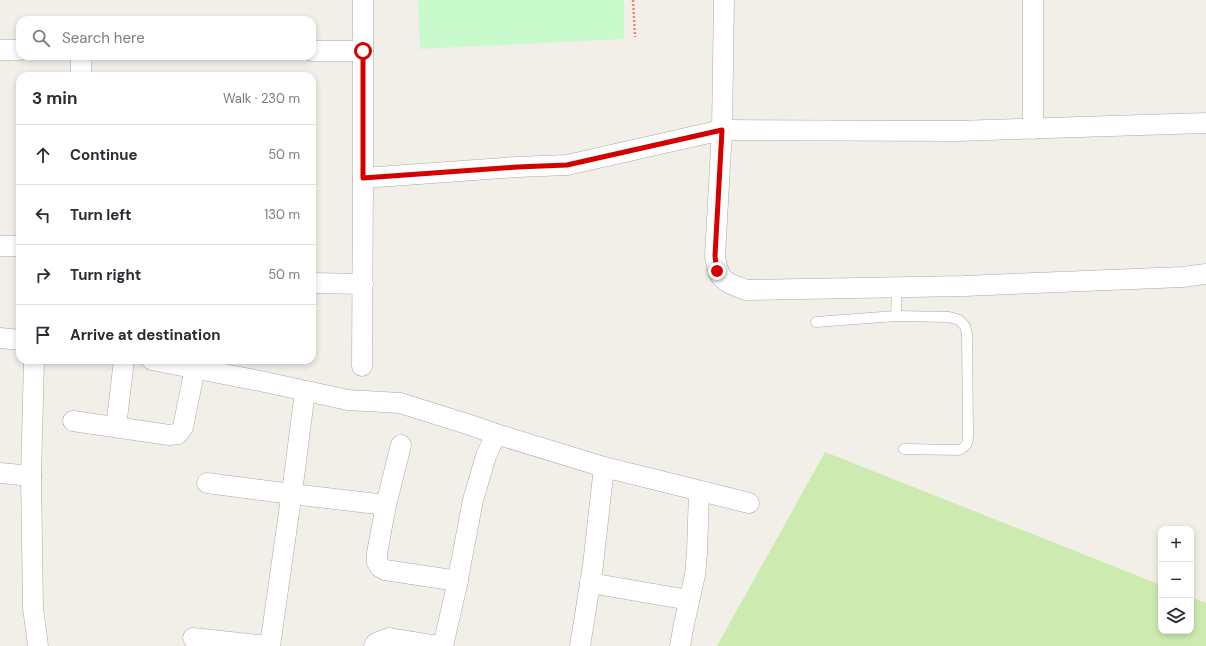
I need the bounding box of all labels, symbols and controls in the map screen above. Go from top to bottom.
search box [16,16,316,60]
icon: search [30,27,52,49]
text: Search here [62,28,145,48]
route start [354,42,372,60]
text: 3 min [32,87,77,109]
text: Walk · 230 m [223,90,300,107]
icon: ahead [32,144,54,166]
text: Continue [70,145,138,165]
text: 50 m [268,146,300,163]
icon: left [32,204,54,226]
text: Turn left [70,205,131,225]
text: 130 m [264,206,300,223]
route end [708,262,726,280]
icon: right [32,264,54,286]
text: Turn right [70,265,141,285]
text: 50 m [268,266,300,283]
icon: arrive [32,324,54,346]
text: Arrive at destination [70,325,221,345]
map controls [1158,526,1194,634]
button: + [1158,526,1194,562]
button: − [1158,562,1194,598]
button: layers [1158,598,1194,634]

